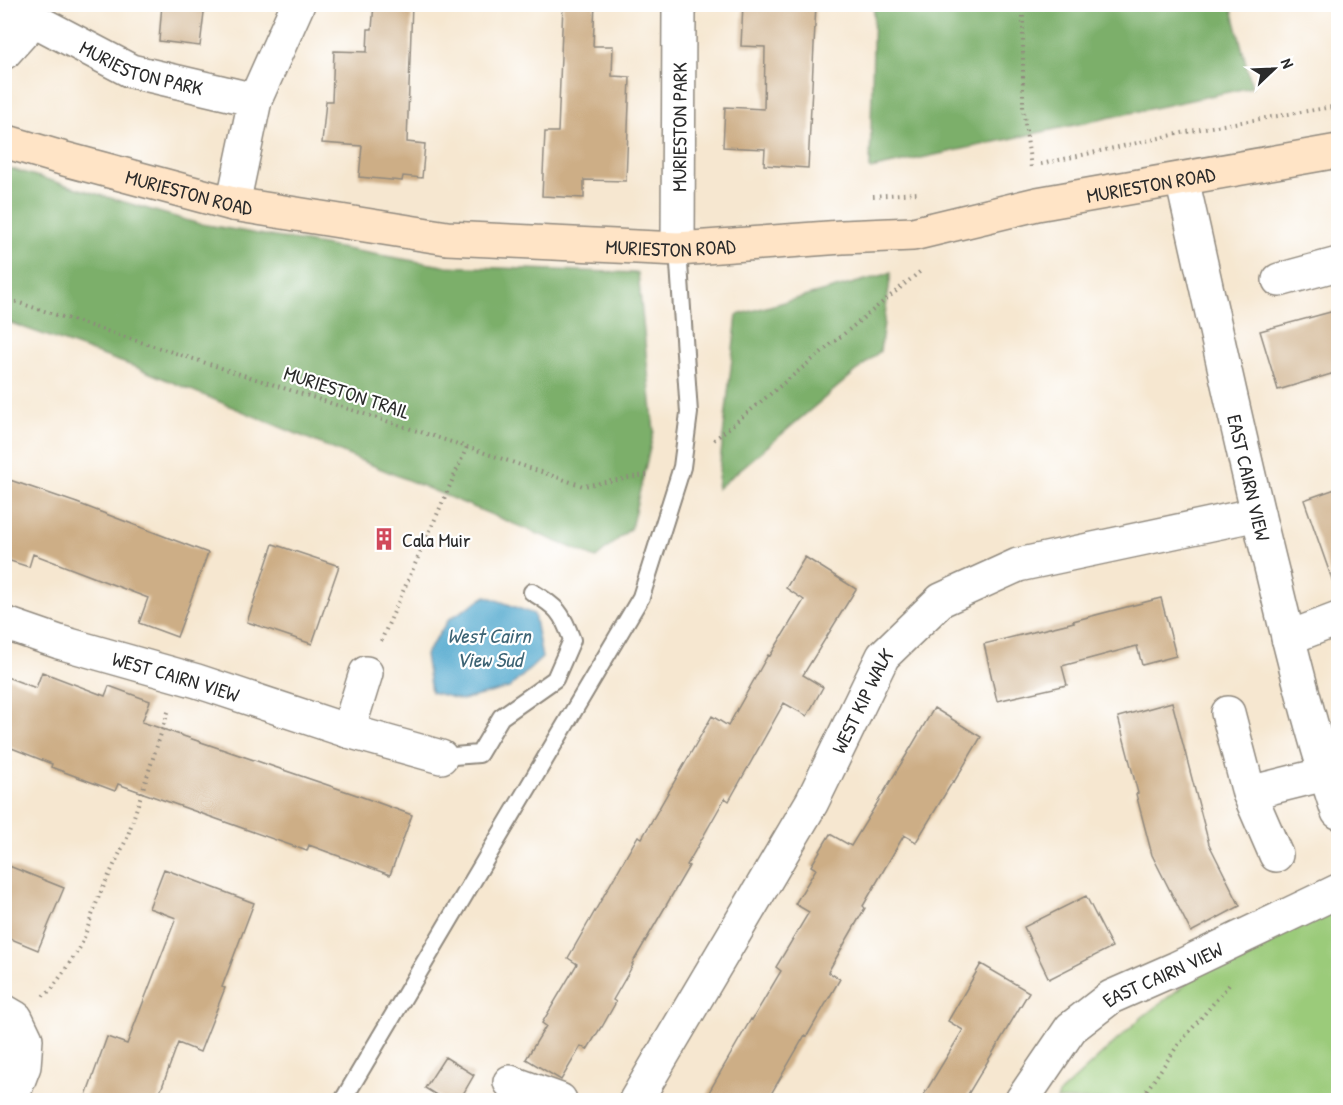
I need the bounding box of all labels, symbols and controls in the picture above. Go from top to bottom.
street label: MURIESTON PARK [75,33,206,101]
north arrow [1244,39,1304,99]
text: N [1276,55,1300,72]
street label: MURIESTON PARK [665,62,692,192]
street label: MURIESTON ROAD [1084,159,1218,209]
street label: MURIESTON ROAD [123,162,255,220]
street label: MURIESTON ROAD [605,231,737,263]
street label: MURIESTON TRAIL [281,359,413,425]
street label: EAST CAIRN VIEW [1222,412,1278,544]
building icon: Cala Muir [371,526,397,552]
place label: Cala Muir [402,526,471,553]
water label: West Cairn View Sud [447,621,532,674]
street label: WEST KIP WALK [824,641,898,758]
street label: WEST CAIRN VIEW [109,644,244,708]
street label: EAST CAIRN VIEW [1096,935,1227,1013]

